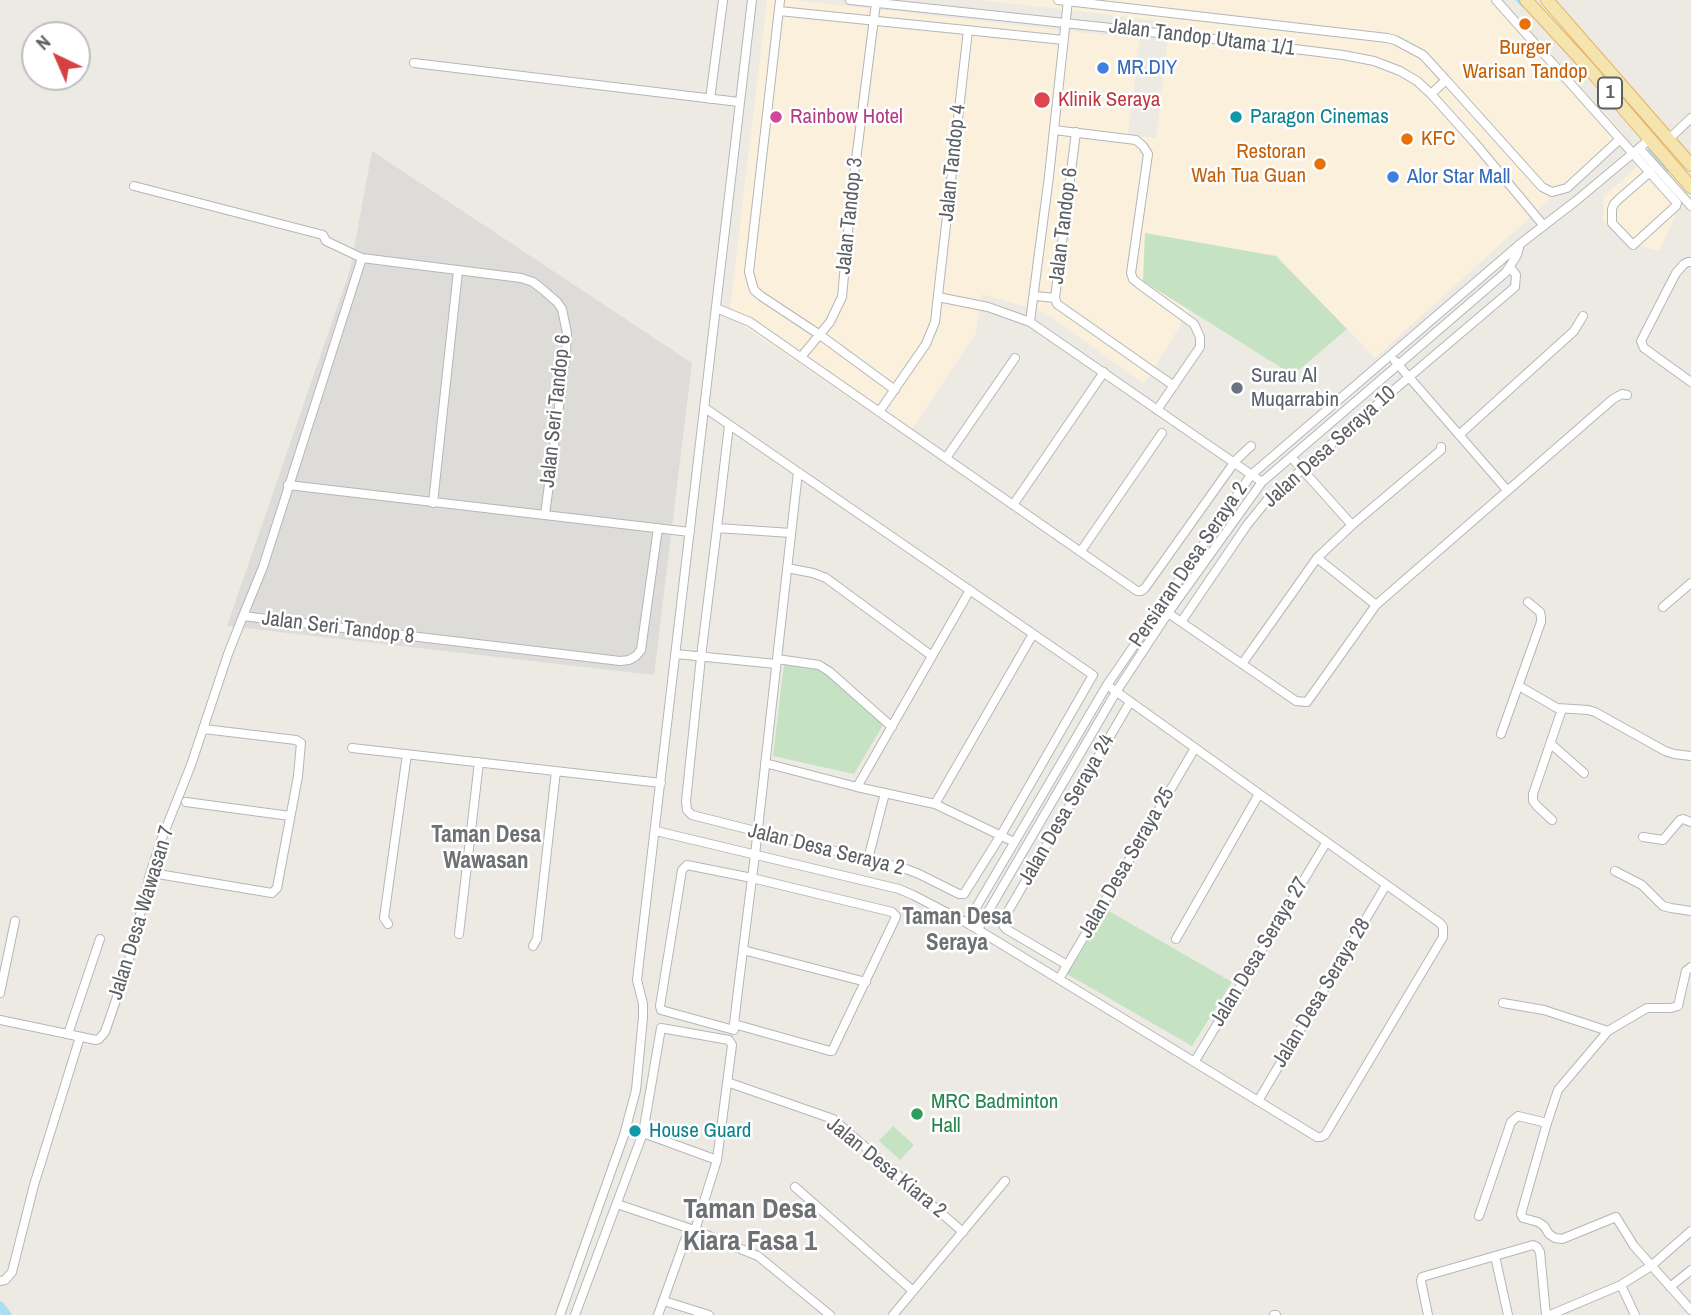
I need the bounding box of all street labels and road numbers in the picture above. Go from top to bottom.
street label: Jalan Tandop Utama 1/1 [1108,14,1296,62]
road number: 1 [1598,78,1622,108]
street label: Jalan Tandop 4 [934,103,972,223]
street label: Jalan Tandop 3 [831,156,869,276]
street label: Jalan Tandop 6 [1044,166,1084,286]
street label: Jalan Seri Tandop 6 [535,333,577,489]
street label: Jalan Desa Seraya 10 [1259,381,1401,513]
street label: Persiaran Desa Seraya 2 [1124,478,1254,652]
street label: Jalan Seri Tandop 8 [260,606,416,650]
street label: Jalan Desa Seraya 24 [1014,730,1120,890]
street label: Jalan Desa Seraya 25 [1074,783,1180,943]
street label: Jalan Desa Seraya 2 [745,818,907,882]
street label: Jalan Desa Wawasan 7 [104,823,180,1003]
street label: Jalan Desa Seraya 27 [1206,873,1314,1031]
street label: Jalan Desa Seraya 28 [1268,914,1376,1072]
street label: Jalan Desa Kiara 2 [821,1112,951,1224]

